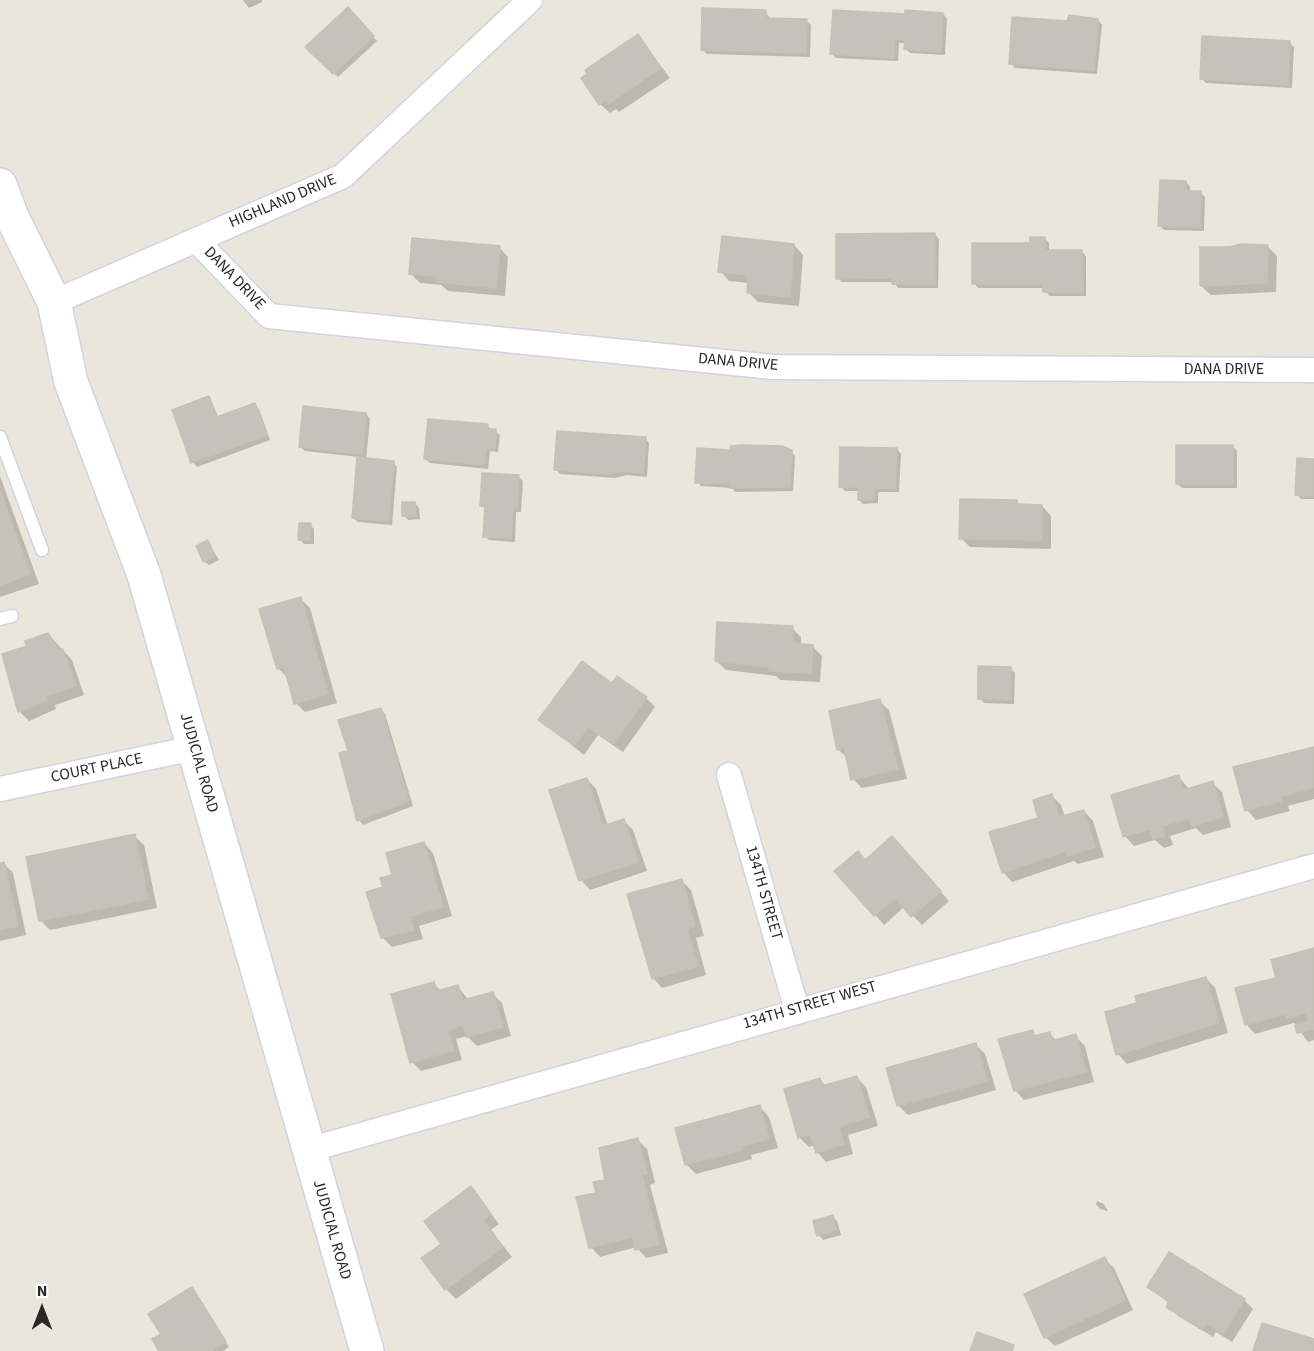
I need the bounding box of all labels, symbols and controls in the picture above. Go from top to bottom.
street label: HIGHLAND DRIVE [226,171,340,233]
street label: DANA DRIVE [199,243,269,315]
street label: DANA DRIVE [697,350,779,376]
street label: DANA DRIVE [1184,360,1264,380]
street label: JUDICIAL ROAD [175,711,221,815]
street label: COURT PLACE [49,750,145,788]
street label: 134TH STREET [740,844,786,942]
street label: 134TH STREET WEST [741,978,879,1034]
street label: JUDICIAL ROAD [308,1178,354,1282]
north arrow [12,1279,72,1339]
text: N [37,1280,47,1302]

